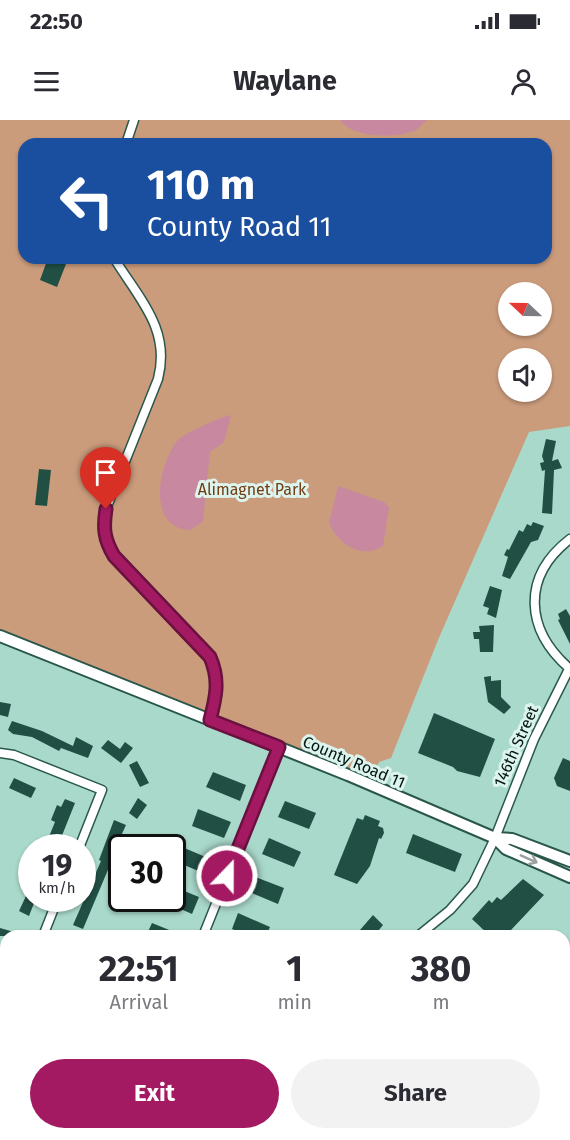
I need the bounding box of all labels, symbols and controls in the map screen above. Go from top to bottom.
text: 22:50 [30,8,83,35]
icon: menu [30,65,63,98]
text: Waylane [233,65,337,97]
icon: person [507,65,540,98]
text: 110 m [147,160,255,210]
icon: left [48,162,126,240]
text: County Road 11 [147,211,331,243]
north arrow [498,282,552,336]
map controls [498,282,552,402]
button: sound [498,348,552,402]
pin [80,447,131,509]
icon: arrive [89,456,122,489]
park label: Alimagnet Park [198,480,307,499]
street label: 146th Street [490,702,542,790]
street label: County Road 11 [300,732,408,792]
speed limit sign: 30 [108,834,186,912]
position arrow [195,844,259,908]
text: 19 [42,848,72,884]
one-way arrow [519,854,538,865]
text: km/h [38,879,76,897]
text: 22:51 [99,947,179,991]
text: 1 [286,947,303,991]
text: 380 [411,947,471,991]
text: Arrival [109,990,168,1014]
text: min [277,990,312,1014]
text: m [432,990,450,1014]
button: Exit [30,1059,279,1128]
button: Share [291,1059,540,1128]

